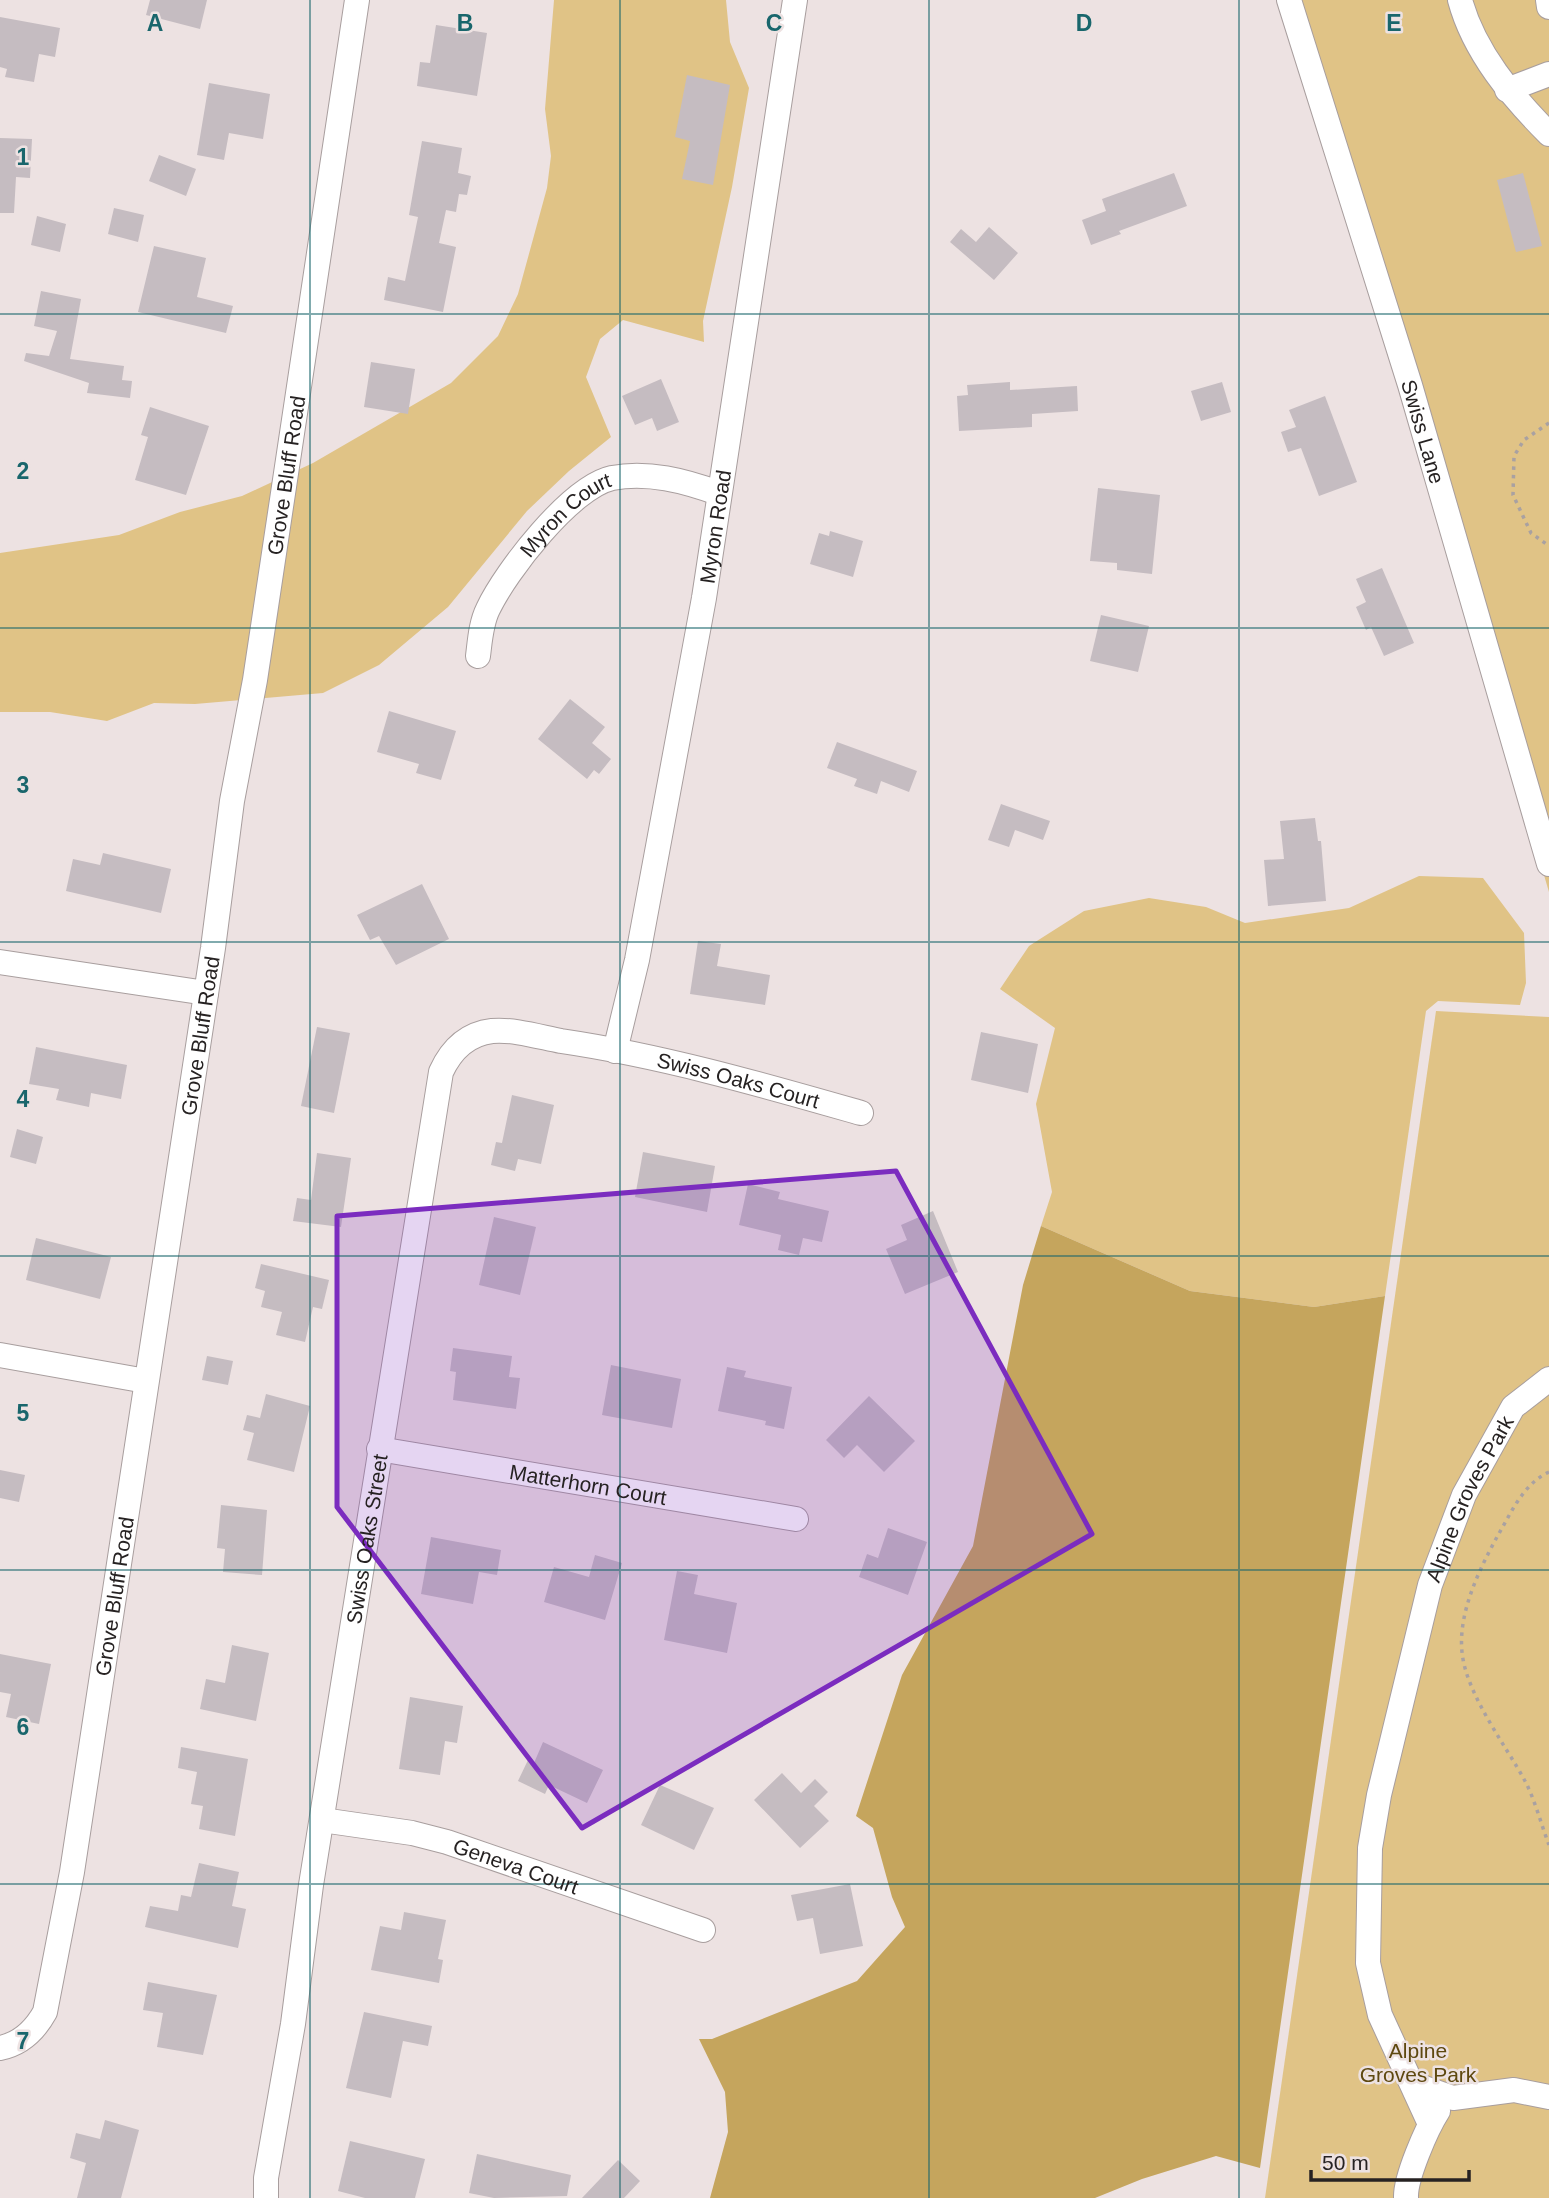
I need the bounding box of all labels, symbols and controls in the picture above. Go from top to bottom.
text: A [147,10,163,36]
text: B [457,10,473,36]
text: C [766,10,782,36]
text: D [1076,10,1092,36]
text: E [1386,10,1402,36]
text: 1 [17,144,30,170]
street label: Swiss Lane [1397,377,1450,486]
street label: Grove Bluff Road [262,394,309,557]
text: 2 [17,458,29,484]
street label: Myron Court [515,468,614,561]
street label: Myron Road [695,468,735,585]
text: 3 [17,772,29,798]
street label: Grove Bluff Road [176,954,223,1117]
street label: Swiss Oaks Court [655,1048,822,1112]
text: 4 [17,1086,30,1112]
text: 5 [17,1400,30,1426]
street label: Alpine Groves Park [1421,1411,1518,1585]
street label: Swiss Oaks Street [341,1452,391,1625]
street label: Matterhorn Court [508,1460,668,1509]
street label: Grove Bluff Road [91,1515,138,1677]
text: 6 [17,1714,29,1740]
street label: Geneva Court [450,1834,582,1898]
text: 7 [17,2028,29,2054]
park label: Alpine Groves Park [1360,2039,1477,2086]
scale bar [1311,2138,1468,2182]
text: 50 m [1322,2151,1369,2174]

